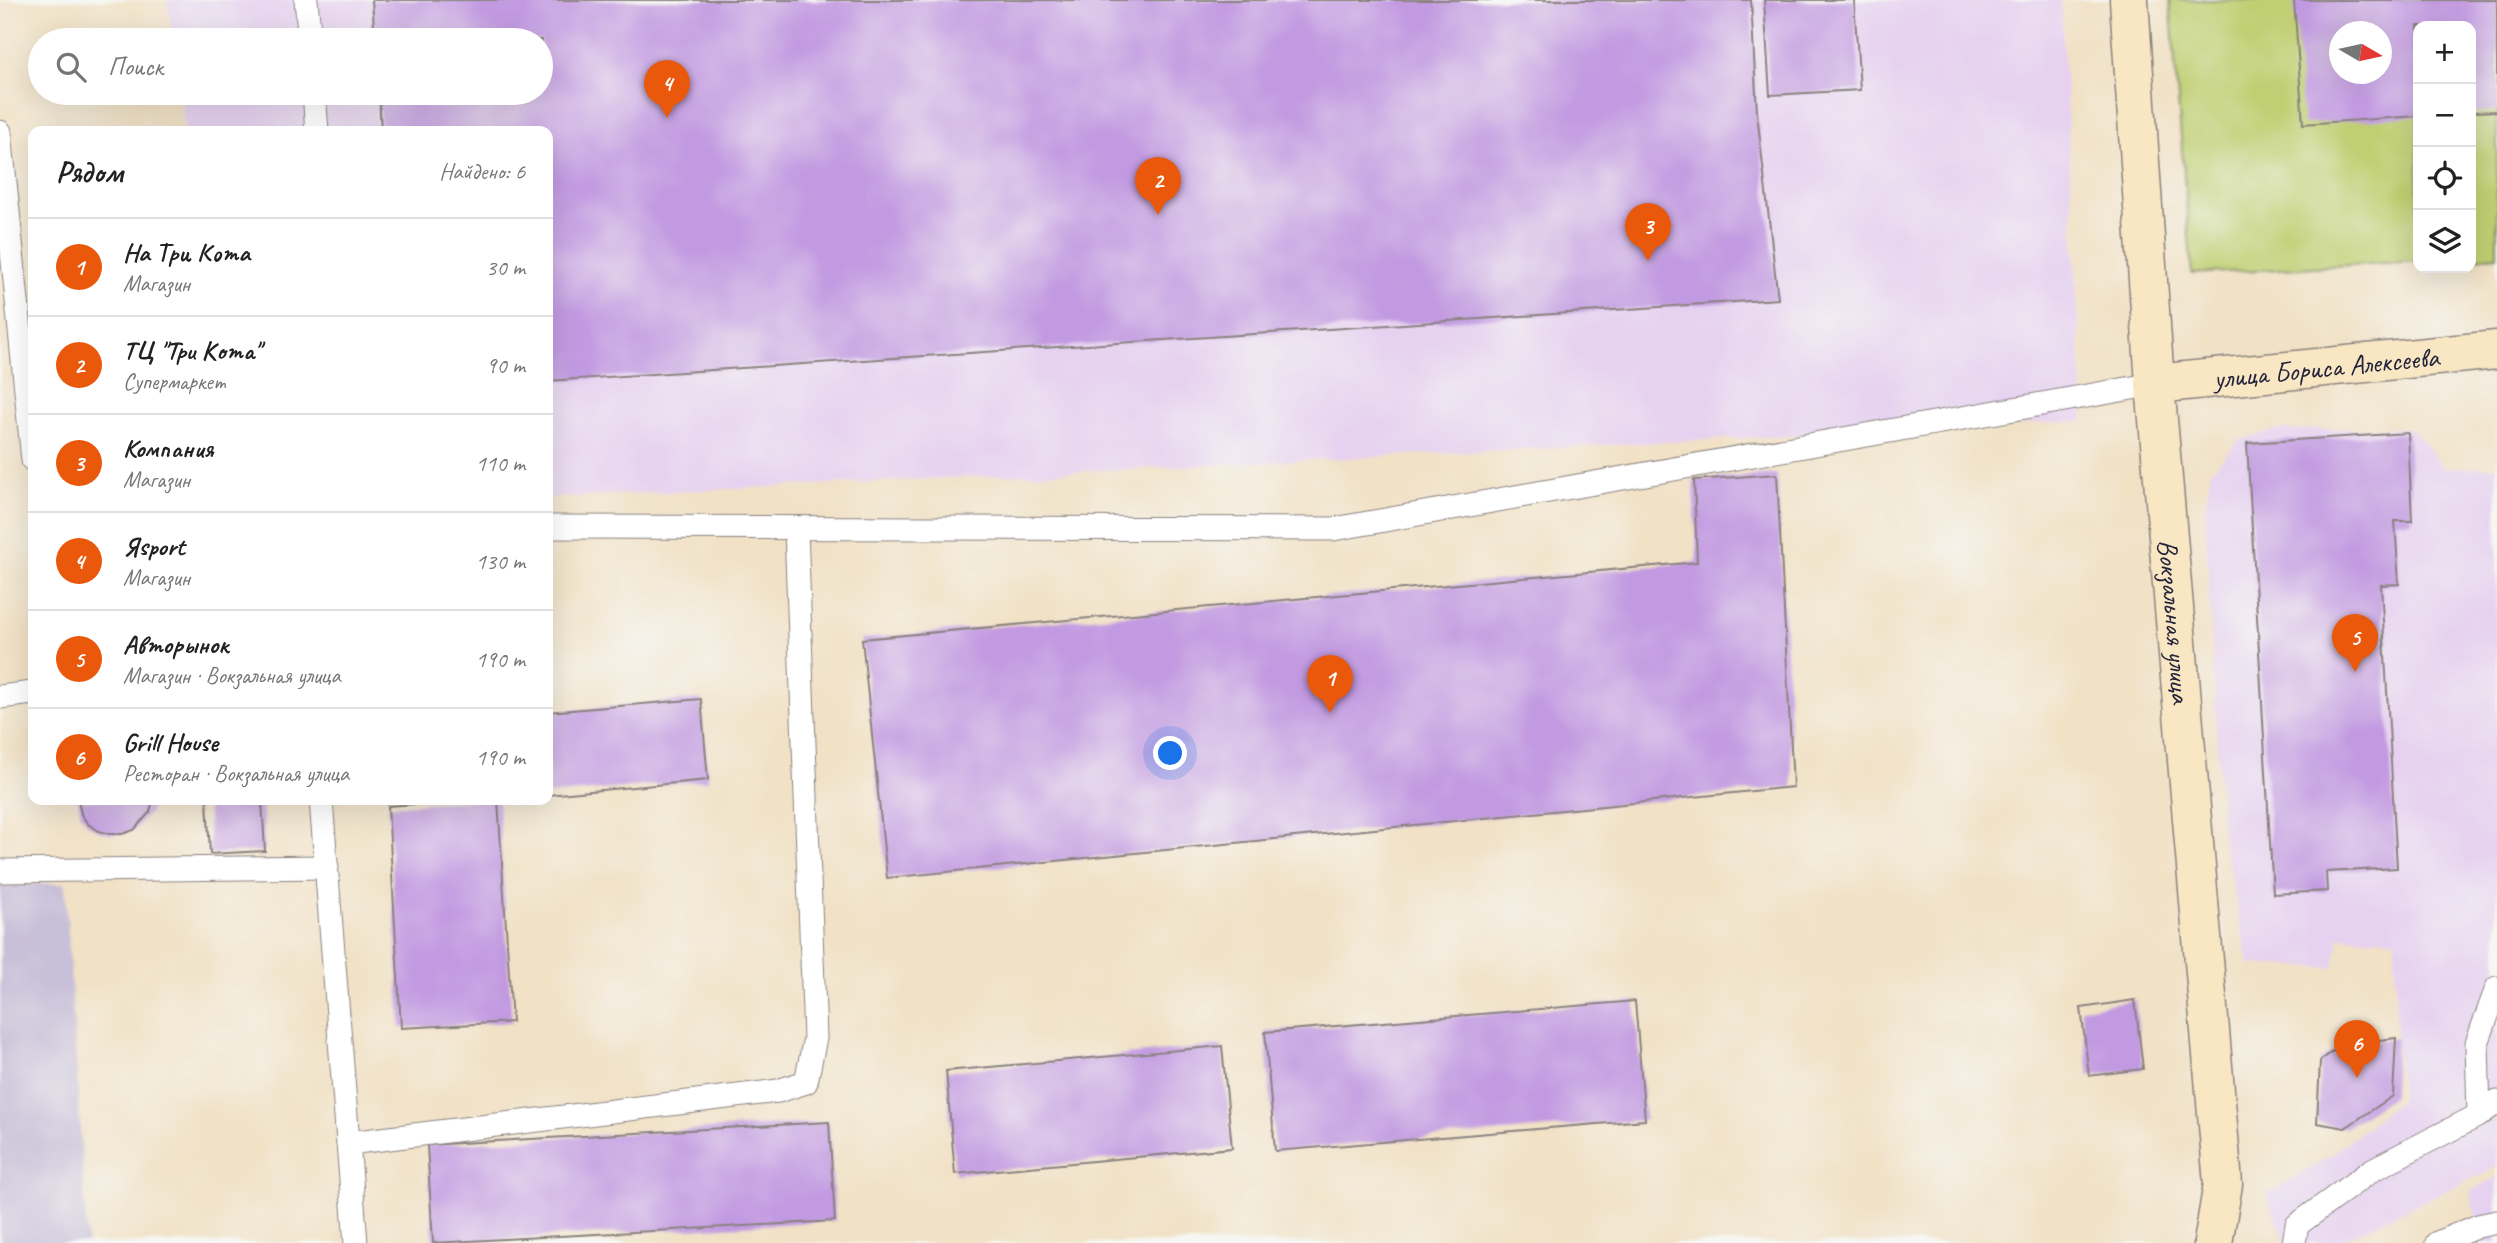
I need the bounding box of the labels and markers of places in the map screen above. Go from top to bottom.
pin: 4 [644,60,690,118]
pin: 2 [1135,157,1181,215]
pin: 3 [1625,203,1671,261]
pin: 5 [2332,614,2378,672]
pin: 1 [1307,655,1353,713]
pin: 6 [2334,1020,2380,1078]

